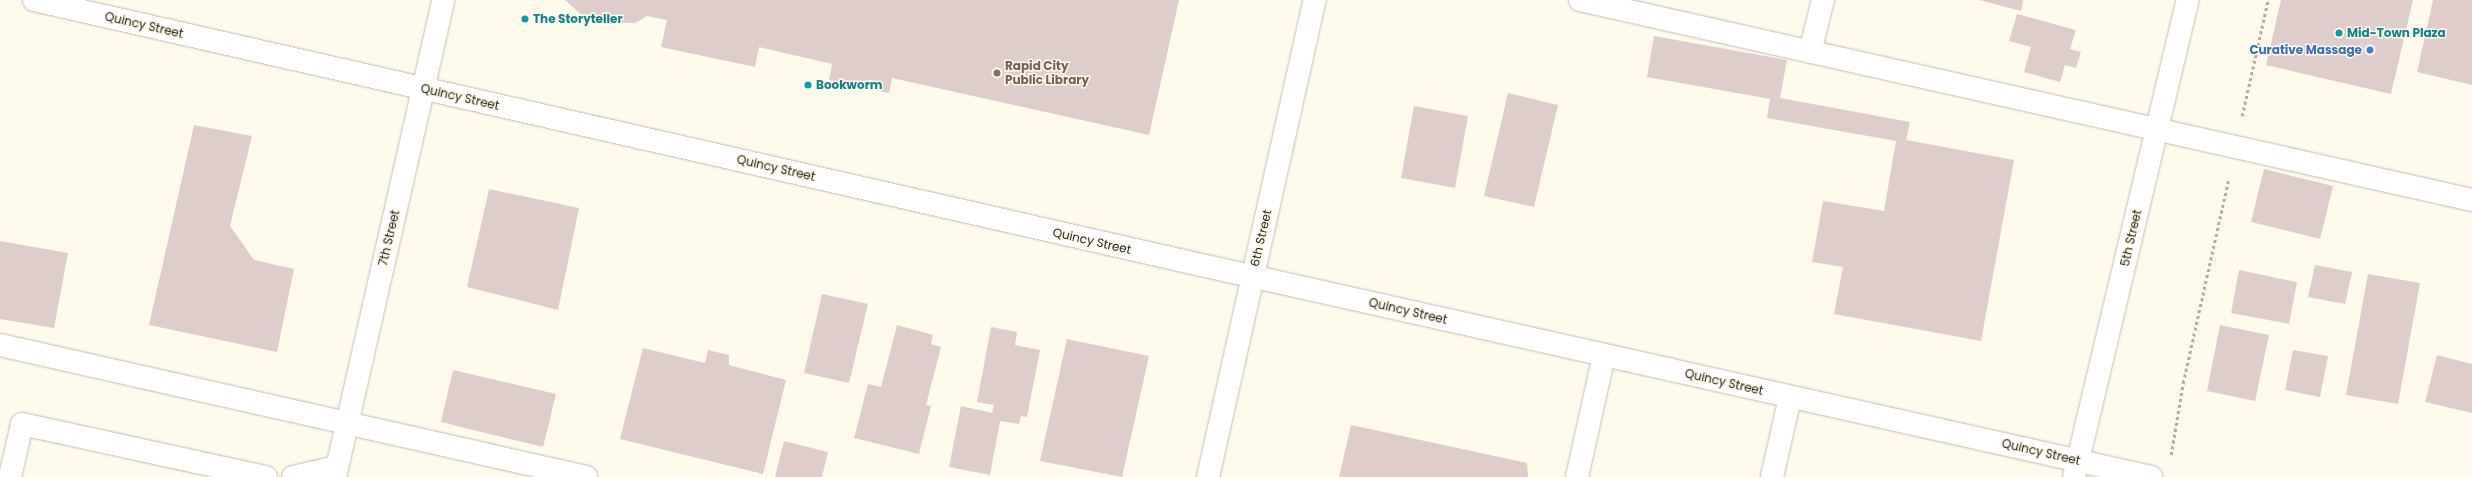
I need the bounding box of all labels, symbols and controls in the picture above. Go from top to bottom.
street label: Quincy Street [103,9,185,41]
place label: The Storyteller [533,12,623,26]
marker: The Storyteller [520,14,530,24]
place label: Mid-Town Plaza [2347,26,2446,40]
marker: Mid-Town Plaza [2334,28,2344,38]
place label: Curative Massage [2249,43,2362,57]
marker: Curative Massage [2365,45,2375,55]
place label: Rapid City Public Library [1005,59,1089,87]
marker: Rapid City Public Library [992,68,1002,78]
place label: Bookworm [816,78,882,92]
marker: Bookworm [803,80,813,90]
street label: Quincy Street [419,81,501,113]
street label: Quincy Street [735,152,817,184]
street label: 6th Street [1247,208,1275,268]
street label: 5th Street [2117,208,2145,268]
street label: 7th Street [376,209,402,267]
street label: Quincy Street [1051,225,1133,257]
street label: Quincy Street [1367,295,1449,327]
street label: Quincy Street [1683,366,1765,398]
street label: Quincy Street [2000,436,2082,468]

